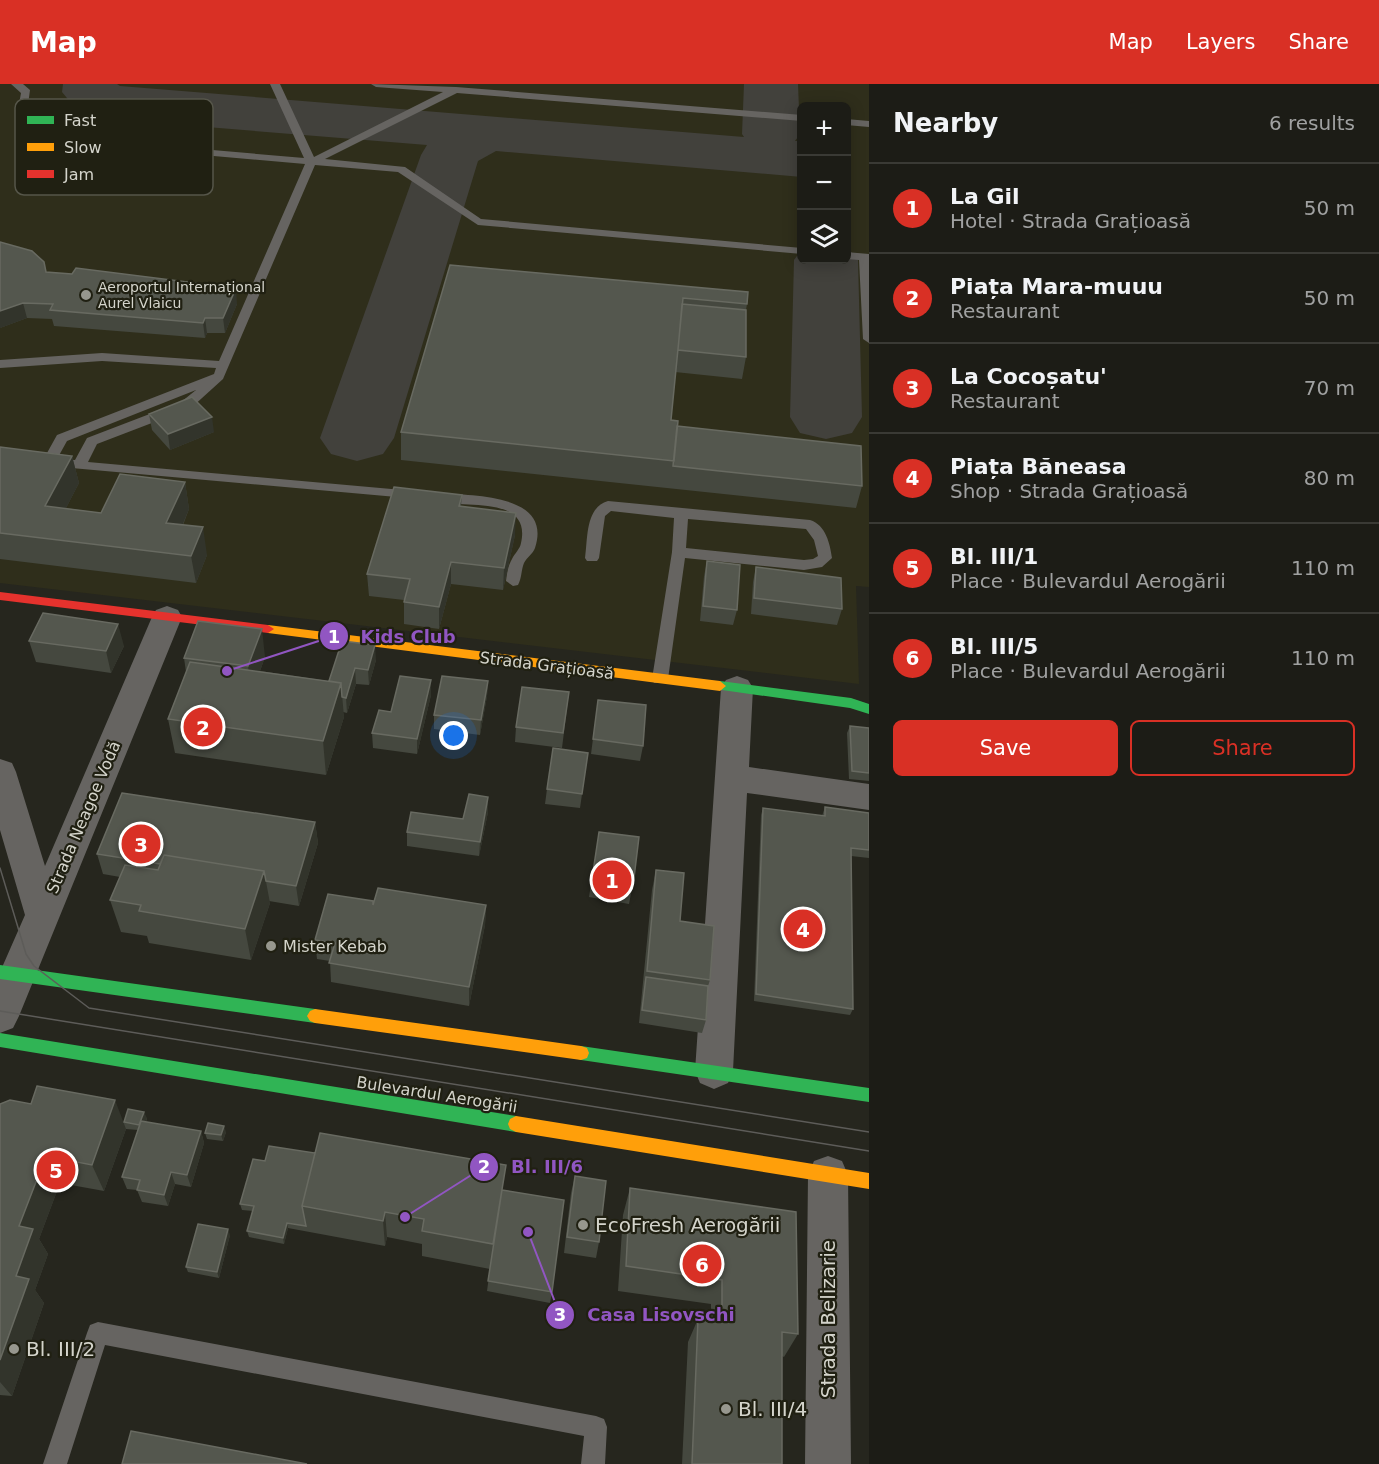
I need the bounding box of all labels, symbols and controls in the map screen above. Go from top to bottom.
text: Map [30,26,97,59]
text: Map [1109,30,1153,54]
text: Layers [1186,30,1255,54]
text: Share [1288,30,1349,54]
legend [15,99,213,195]
map controls [797,102,851,264]
button: + [797,102,851,156]
text: Nearby [893,108,998,138]
text: Fast [64,111,96,130]
text: 6 results [1269,111,1355,135]
text: Slow [64,138,101,157]
button: − [797,156,851,210]
text: Jam [63,165,94,184]
text: La Gil [950,184,1020,209]
text: 1 [906,196,919,220]
text: 50 m [1304,196,1355,220]
text: Hotel · Strada Grațioasă [950,209,1191,233]
button: layers [797,210,851,264]
text: Piața Mara-muuu [950,274,1163,299]
place label: Aeroportul Internațional Aurel Vlaicu [98,279,265,311]
text: 2 [906,286,919,310]
text: 50 m [1304,286,1355,310]
marker: Aeroportul Internațional Aurel Vlaicu [79,288,93,302]
text: Restaurant [950,299,1060,323]
text: La Cocoșatu' [950,364,1107,389]
text: 3 [906,376,919,400]
text: 70 m [1304,376,1355,400]
text: Restaurant [950,389,1060,413]
text: Piața Băneasa [950,454,1127,479]
text: 4 [906,466,919,490]
text: 80 m [1304,466,1355,490]
text: Shop · Strada Grațioasă [950,479,1188,503]
text: Bl. III/1 [950,544,1038,569]
text: 5 [906,556,919,580]
text: 110 m [1291,556,1355,580]
text: Place · Bulevardul Aerogării [950,569,1226,593]
callout: Kids Club [319,618,468,654]
text: 1 [328,626,340,647]
text: Kids Club [360,626,456,647]
text: Bl. III/5 [950,634,1038,659]
text: 6 [906,646,919,670]
text: 110 m [1291,646,1355,670]
street label: Strada Grațioasă [479,648,615,683]
text: Place · Bulevardul Aerogării [950,659,1226,683]
pin: 2 [184,704,222,750]
button: Save [893,720,1118,776]
button: Share [1130,720,1355,776]
your location [439,721,468,750]
street label: Strada Neagoe Vodă [43,738,124,896]
pin: 3 [122,822,160,867]
pin: 1 [592,858,632,902]
pin: 4 [784,906,822,952]
place label: Mister Kebab [283,937,387,956]
marker: Mister Kebab [264,939,278,953]
street label: Bulevardul Aerogării [355,1072,519,1117]
pin: 5 [36,1148,76,1192]
callout: Bl. III/6 [469,1149,595,1185]
text: 2 [478,1156,490,1177]
text: Bl. III/6 [511,1156,583,1177]
place label: EcoFresh Aerogării [595,1213,780,1237]
marker: EcoFresh Aerogării [576,1218,590,1232]
street label: Strada Belizarie [816,1240,840,1398]
pin: 6 [682,1242,722,1286]
callout: Casa Lisovschi [545,1297,747,1333]
text: 3 [554,1304,566,1325]
text: Casa Lisovschi [587,1304,735,1325]
place label: Bl. III/2 [26,1337,95,1361]
marker: Bl. III/2 [7,1342,21,1356]
place label: Bl. III/4 [738,1397,807,1421]
marker: Bl. III/4 [719,1402,733,1416]

